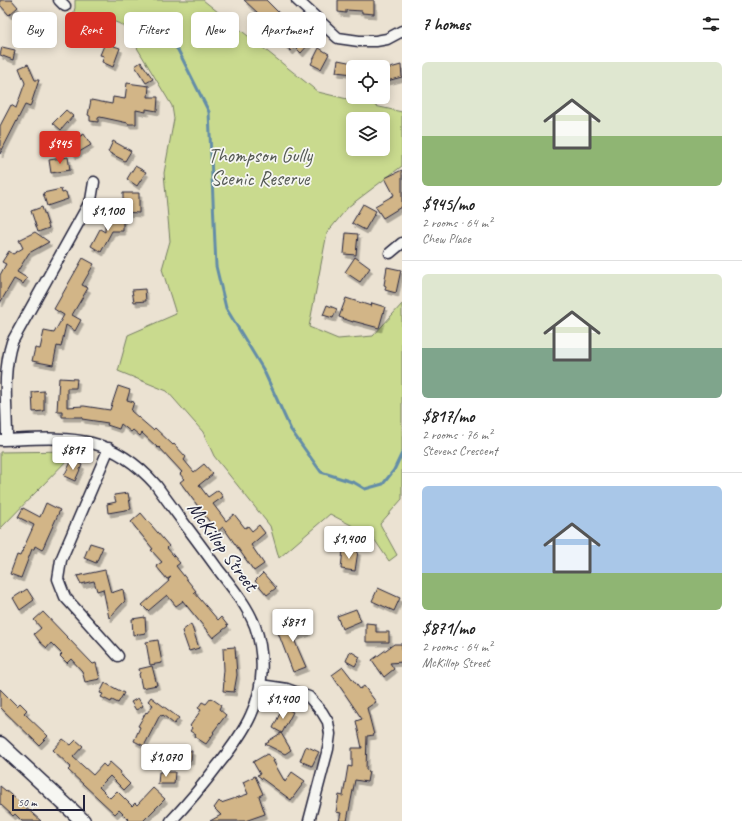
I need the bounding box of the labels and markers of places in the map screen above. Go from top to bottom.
pin: $945 [36,131,84,165]
pin: $1,100 [75,198,141,232]
pin: $817 [49,437,97,471]
pin: $1,400 [316,526,382,560]
pin: $871 [269,609,317,643]
pin: $1,400 [250,686,316,720]
pin: $1,070 [133,744,199,778]

